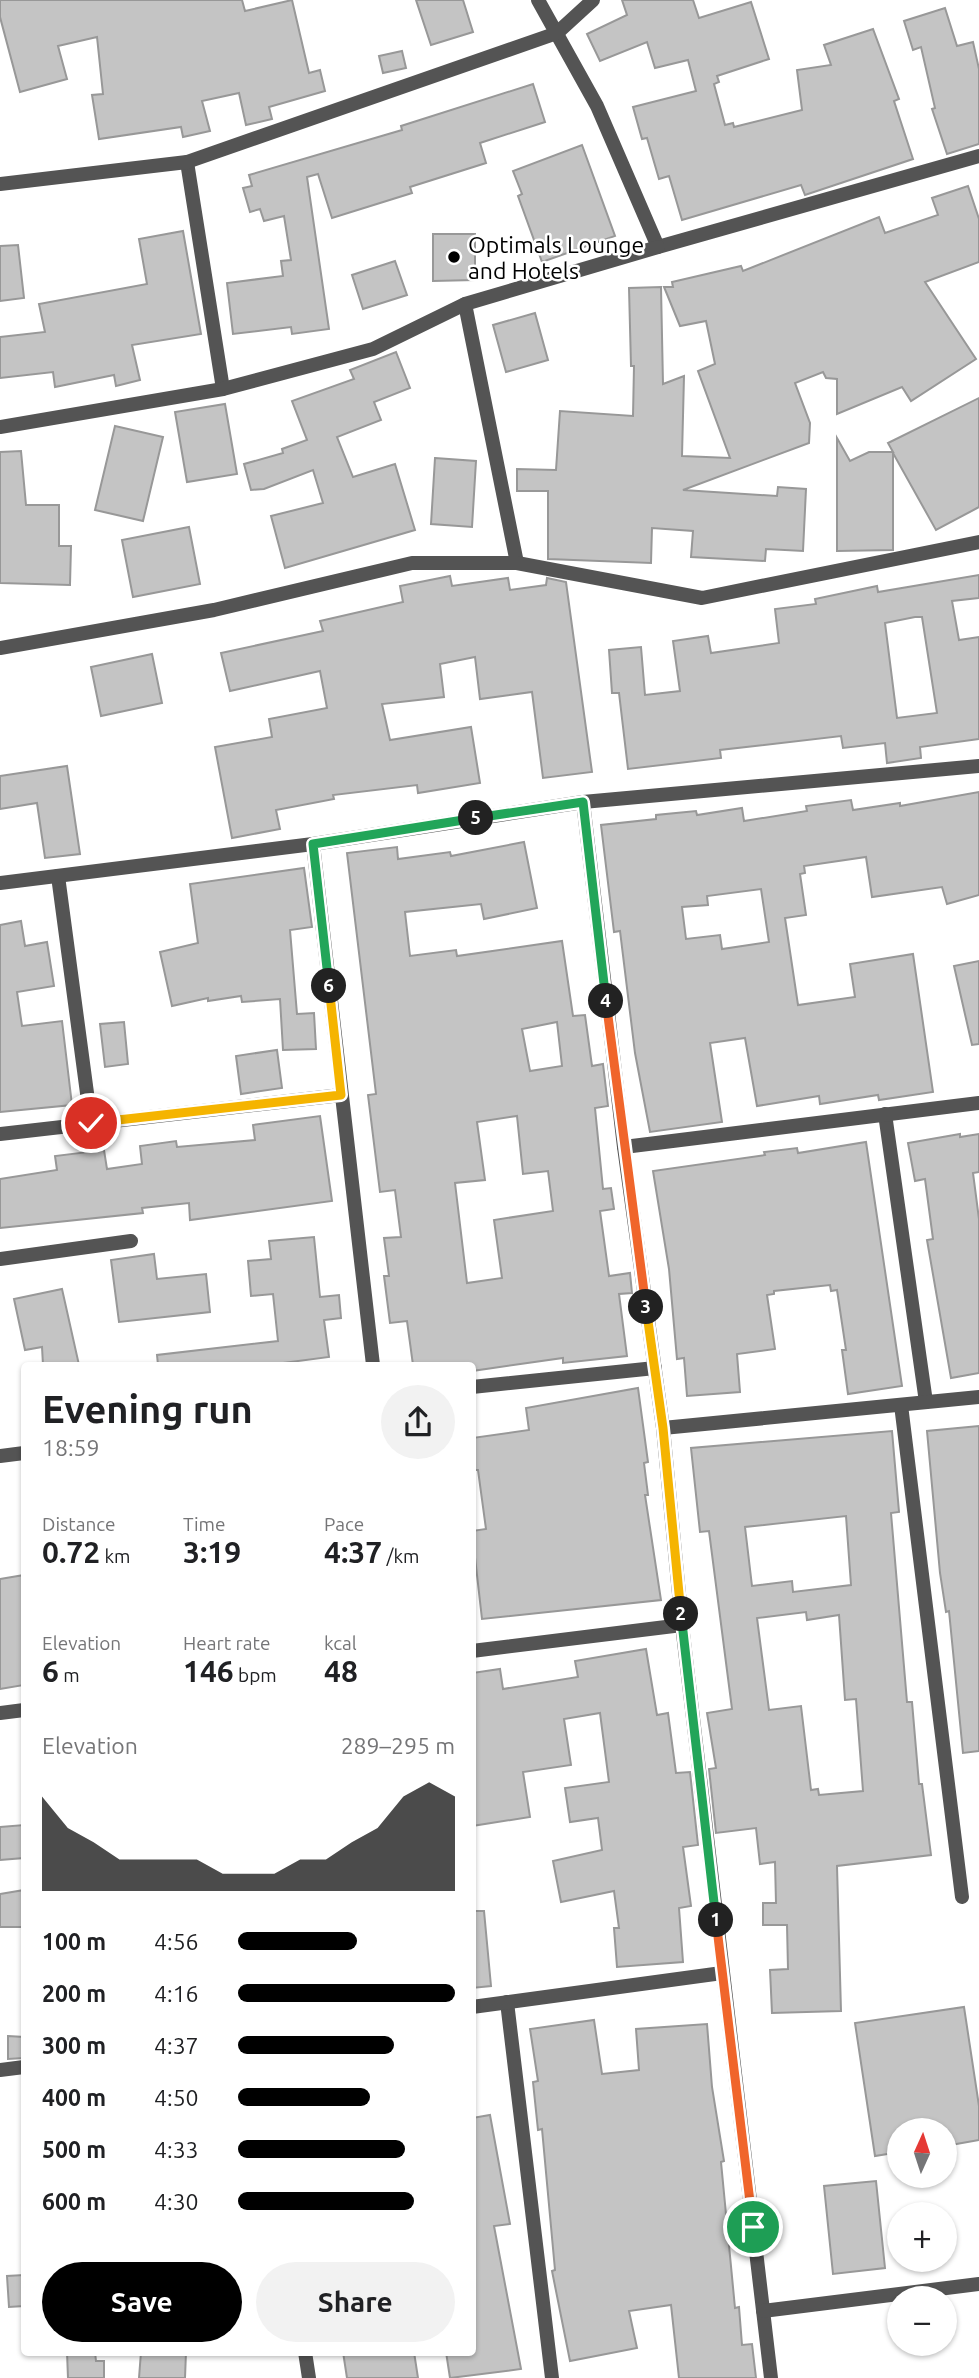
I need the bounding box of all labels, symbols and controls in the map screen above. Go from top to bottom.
place label: Optimals Lounge and Hotels [468,232,644,283]
marker: Optimals Lounge and Hotels [446,249,462,265]
pin: 5 [458,800,494,836]
text: 5 [470,806,481,828]
pin: 6 [312,968,346,1004]
text: 6 [323,974,334,996]
pin: 4 [588,984,624,1018]
text: 4 [600,989,611,1011]
pin [61,1093,121,1153]
icon: check [72,1104,110,1142]
pin: 3 [628,1290,664,1324]
text: 3 [640,1295,651,1317]
button: share [381,1385,455,1459]
text: Evening run [42,1388,253,1430]
text: 18:59 [42,1435,100,1460]
text: Distance [42,1513,116,1535]
text: Time [183,1513,225,1535]
text: Pace [324,1513,364,1535]
text: 0.72 [42,1535,100,1569]
text: 3:19 [183,1535,241,1569]
text: 4:37 [324,1535,382,1569]
text: km [100,1545,130,1567]
text: /km [382,1545,420,1567]
pin: 2 [664,1596,698,1632]
text: 2 [675,1602,686,1624]
text: Elevation [42,1632,121,1654]
text: Heart rate [183,1632,270,1654]
text: kcal [324,1632,357,1654]
text: 6 [42,1654,59,1688]
text: 146 [183,1654,234,1688]
text: 48 [324,1654,358,1688]
text: m [59,1664,80,1686]
text: bpm [234,1664,277,1686]
text: Elevation [42,1733,138,1758]
text: 289–295 m [341,1733,455,1758]
pin: 1 [698,1902,734,1938]
text: 1 [710,1908,721,1930]
text: 100 m [42,1929,106,1954]
text: 4:56 [154,1929,199,1954]
text: 200 m [42,1981,106,2006]
text: 4:16 [154,1981,199,2006]
text: 300 m [42,2033,106,2058]
text: 4:37 [154,2033,199,2058]
text: 400 m [42,2085,106,2110]
text: 4:50 [154,2085,199,2110]
north arrow [887,2118,957,2188]
map controls [887,2118,957,2356]
text: 500 m [42,2137,106,2162]
text: 4:33 [154,2137,199,2162]
text: 600 m [42,2189,106,2214]
text: 4:30 [154,2189,199,2214]
pin [723,2197,783,2257]
button: + [887,2202,957,2272]
icon: arrive [734,2208,772,2246]
button: Save [42,2262,242,2342]
button: Share [256,2262,455,2342]
button: − [887,2286,957,2356]

